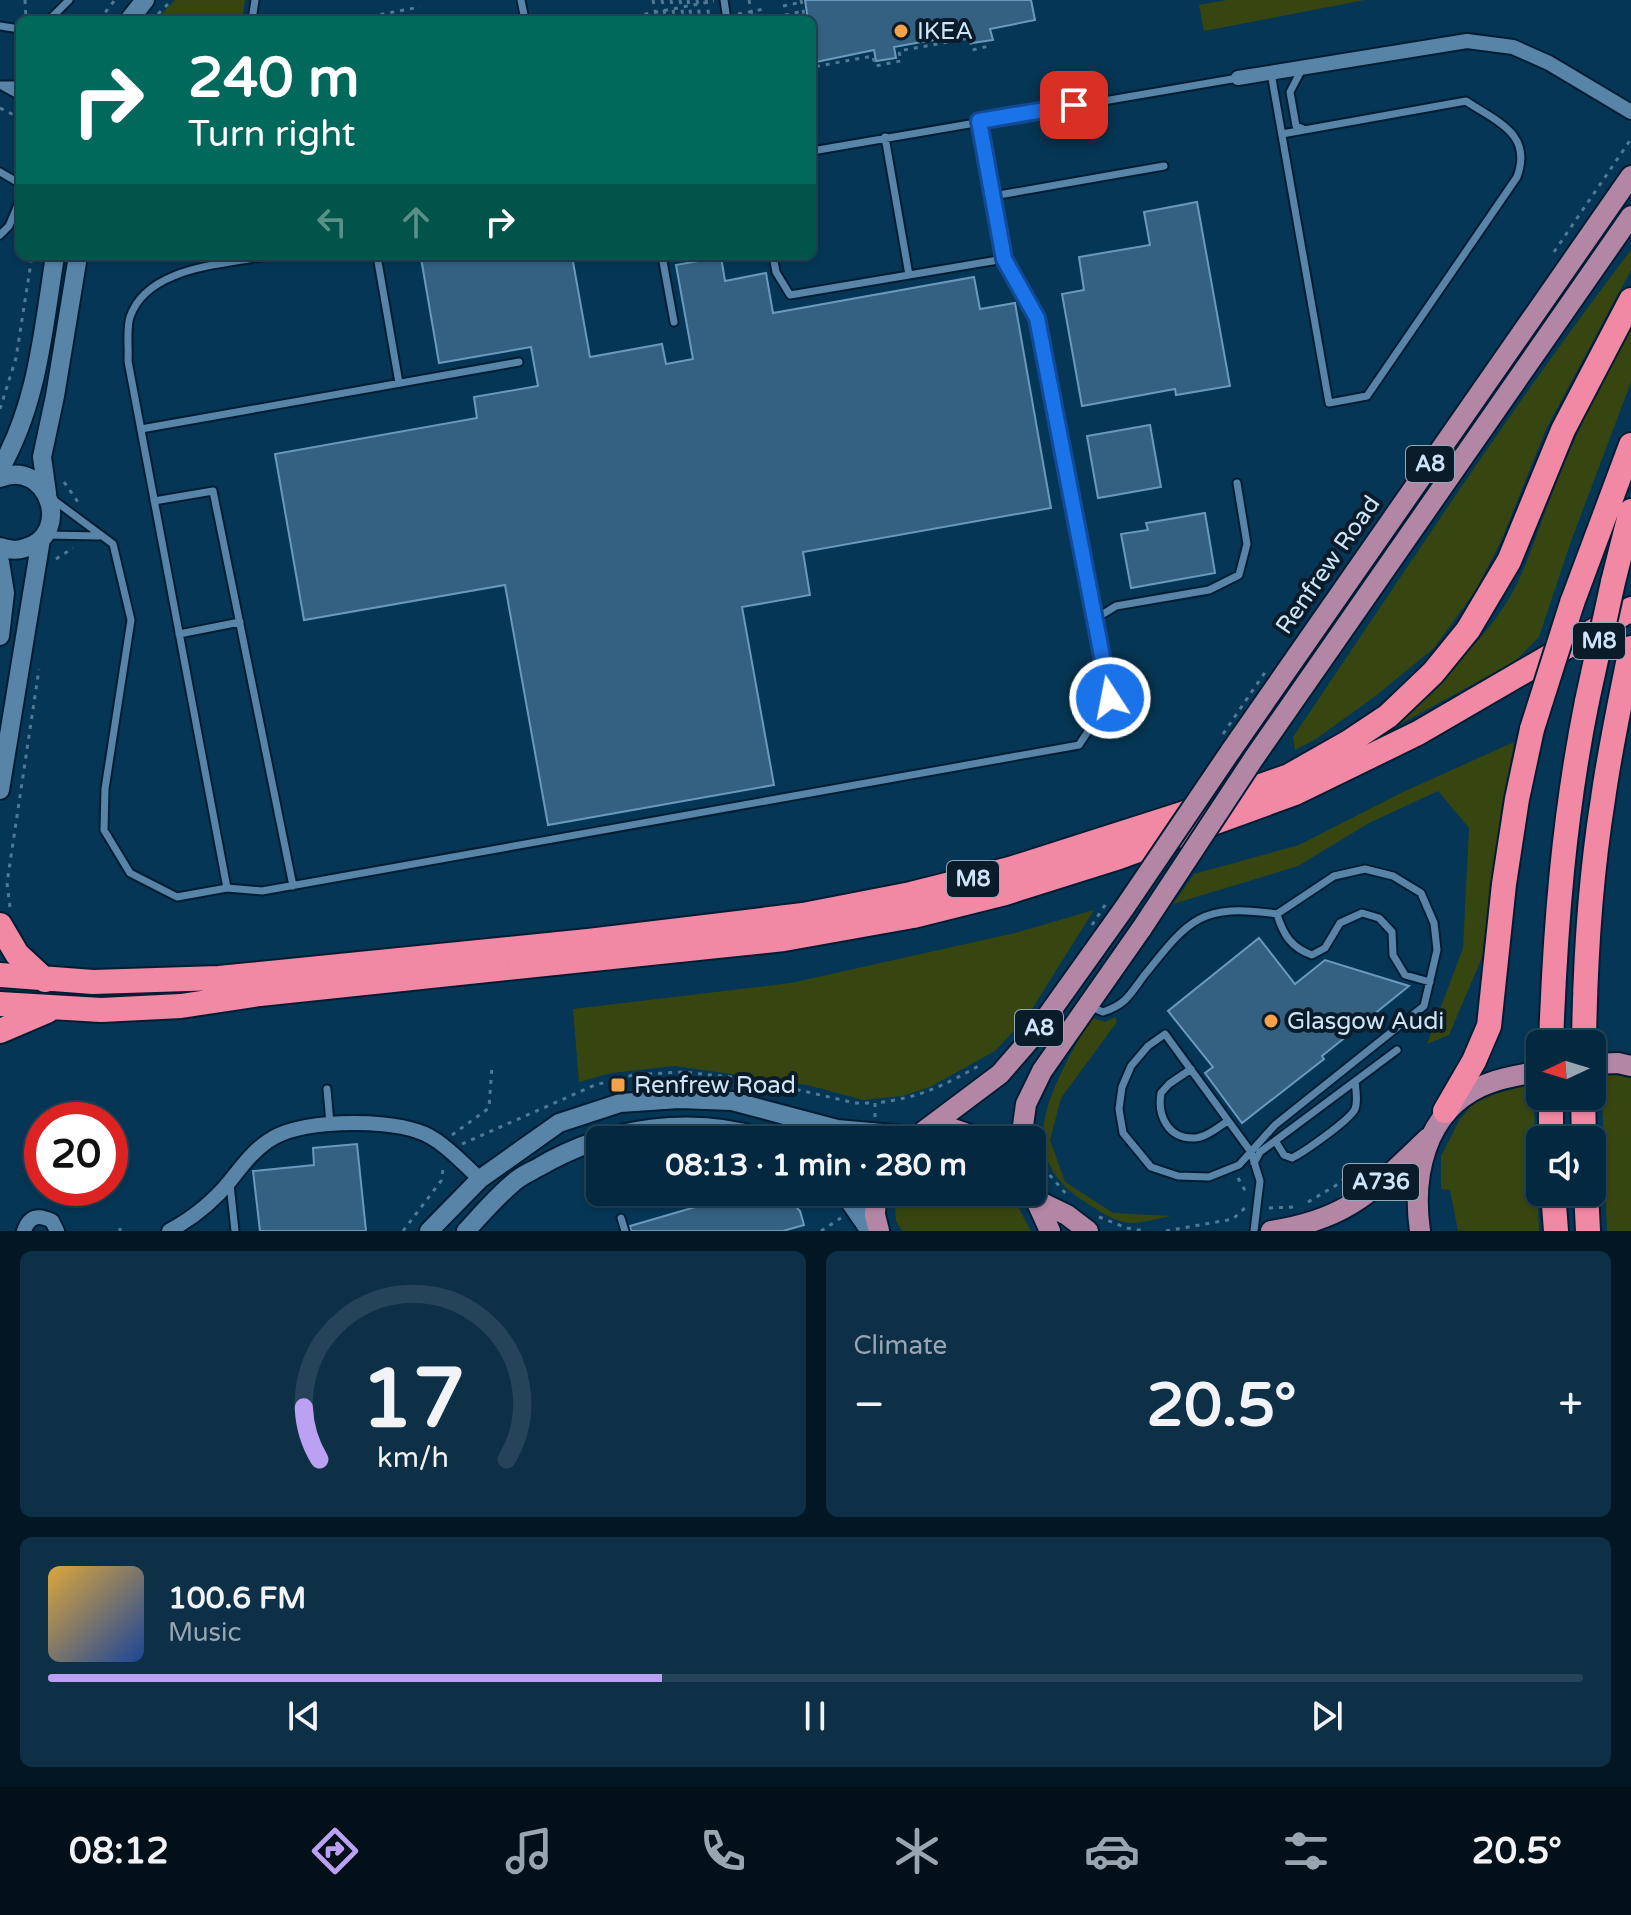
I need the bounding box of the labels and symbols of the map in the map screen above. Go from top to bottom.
place label: IKEA [917,17,973,46]
marker: IKEA [892,22,910,40]
pin [1040,71,1108,139]
road number: A8 [1406,446,1454,482]
street label: Renfrew Road [1270,490,1386,640]
road number: M8 [1573,623,1625,659]
position arrow [1068,656,1152,740]
road number: M8 [947,861,999,897]
place label: Glasgow Audi [1287,1007,1444,1036]
road number: A8 [1015,1010,1063,1046]
marker: Glasgow Audi [1262,1012,1280,1030]
north arrow [1526,1030,1606,1110]
place label: Renfrew Road [634,1071,796,1100]
marker: Renfrew Road [609,1076,627,1094]
speed limit sign: 20 [24,1102,128,1206]
road number: A736 [1343,1164,1419,1200]

